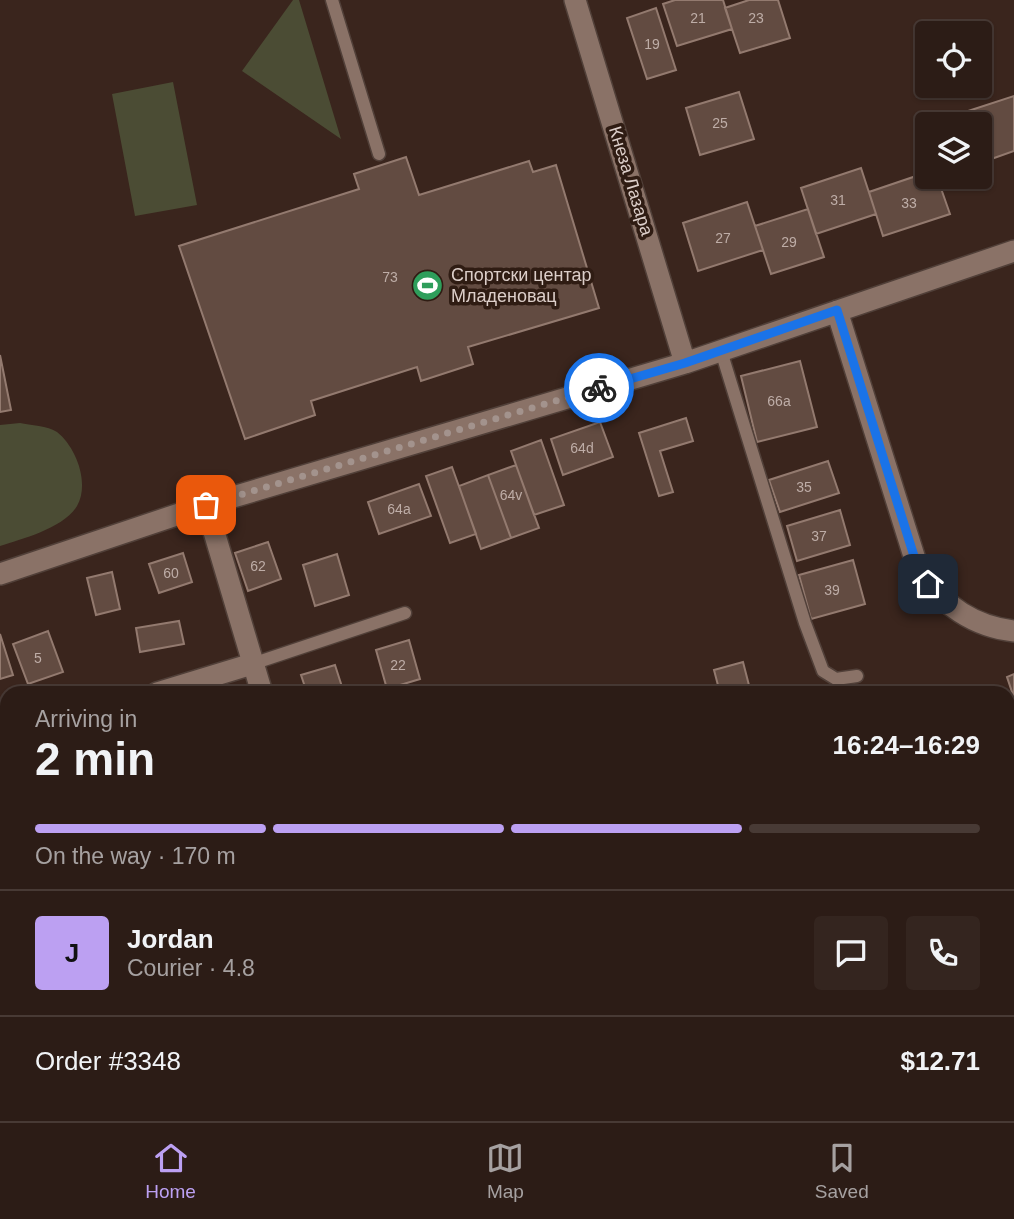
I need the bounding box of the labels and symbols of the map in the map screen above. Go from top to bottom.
house number: 21 [690,10,706,26]
house number: 23 [748,10,764,26]
house number: 19 [644,36,660,52]
house number: 25 [712,115,728,131]
street label: Кнеза Лазара [605,124,657,239]
house number: 31 [830,192,846,208]
house number: 33 [901,195,917,211]
house number: 27 [715,230,731,246]
house number: 29 [781,234,797,250]
place label: Спортски центар Младеновац [451,265,591,306]
sports icon: Спортски центар Младеновац [411,268,445,302]
house number: 73 [382,269,398,285]
courier [564,353,634,423]
house number: 66a [767,393,791,409]
house number: 64d [570,440,594,456]
pin [176,475,236,535]
house number: 35 [796,479,812,495]
house number: 64v [500,487,522,503]
house number: 64a [387,501,411,517]
house number: 37 [811,528,827,544]
pin [898,554,958,614]
house number: 62 [250,558,266,574]
house number: 60 [163,565,179,581]
house number: 39 [824,582,840,598]
house number: 5 [34,650,42,666]
house number: 22 [390,657,406,673]

